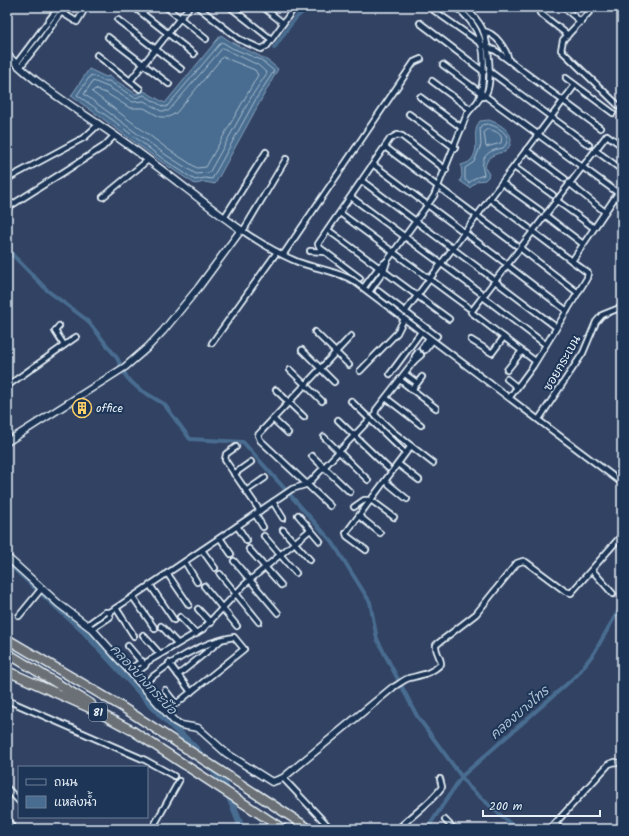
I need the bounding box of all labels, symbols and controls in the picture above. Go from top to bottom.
street label: ซอยกระเบน [539,332,586,395]
building icon: office [71,397,93,419]
place label: office [96,399,124,418]
water label: คลองบางกระบือ [105,640,182,721]
water label: คลองบางไทร [486,681,555,745]
road number: 81 [89,703,107,721]
legend [18,766,148,818]
text: ถนน [54,773,78,792]
text: แหล่งน้ำ [54,791,97,812]
scale bar [483,792,600,818]
text: 200 m [489,797,523,816]

